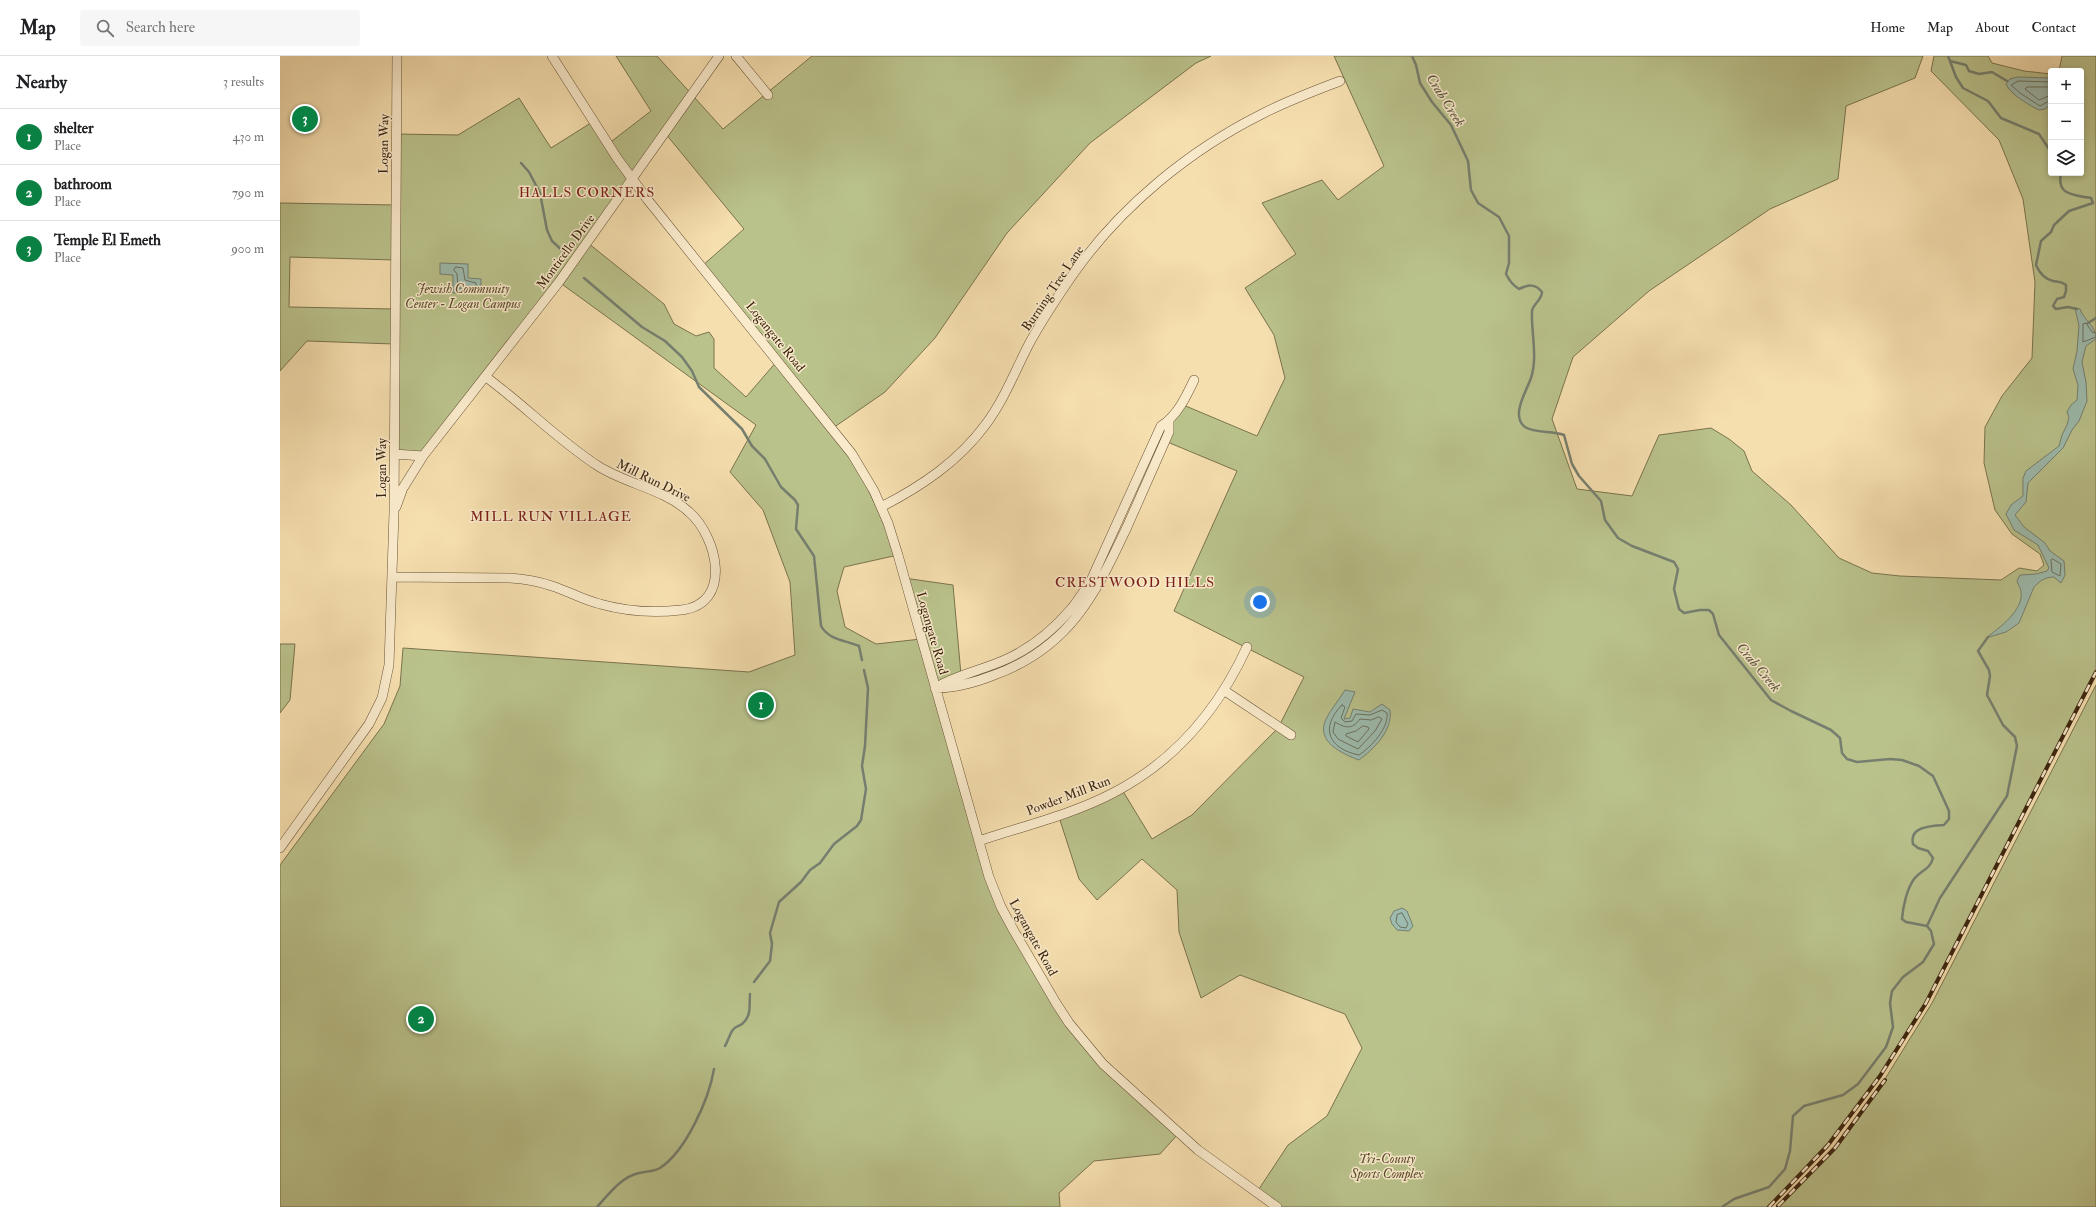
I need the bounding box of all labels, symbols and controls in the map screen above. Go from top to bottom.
search box [80,10,360,46]
text: Map [20,16,56,40]
icon: search [94,17,116,39]
text: Search here [126,18,195,37]
text: Home [1870,19,1905,36]
text: Map [1927,19,1953,36]
text: About [1975,19,2009,36]
text: Contact [2031,19,2076,36]
map controls [2048,68,2084,176]
button: + [2048,68,2084,104]
water label: Crab Creek [1423,71,1469,130]
text: Nearby [16,72,67,93]
text: 3 results [223,74,264,90]
pin: 3 [292,104,318,134]
button: − [2048,104,2084,140]
street label: Logan Way [375,114,394,174]
text: shelter [54,119,94,138]
text: 1 [27,129,31,145]
text: 430 m [233,129,264,145]
text: Place [54,138,81,154]
button: layers [2048,140,2084,176]
text: bathroom [54,175,112,194]
district label: HALLS CORNERS [519,184,655,201]
text: 2 [26,185,32,201]
text: 790 m [232,185,264,201]
text: Place [54,194,81,210]
street label: Monticello Drive [533,210,599,292]
text: Temple El Emeth [54,231,161,250]
text: 3 [27,241,32,257]
text: 900 m [231,241,264,257]
street label: Burning Tree Lane [1018,242,1088,334]
text: Place [54,250,81,266]
park label: Jewish Community Center - Logan Campus [405,281,521,312]
street label: Logangate Road [742,298,809,375]
street label: Logan Way [374,438,391,498]
street label: Mill Run Drive [614,456,694,506]
district label: MILL RUN VILLAGE [470,508,632,525]
district label: CRESTWOOD HILLS [1055,574,1215,591]
street label: Logangate Road [913,590,952,677]
your location [1250,592,1270,612]
water label: Crab Creek [1733,639,1784,696]
pin: 1 [748,690,774,720]
street label: Powder Mill Run [1024,772,1113,819]
street label: Logangate Road [1005,896,1061,979]
pin: 2 [408,1004,434,1034]
park label: Tri-County Sports Complex [1350,1151,1424,1182]

